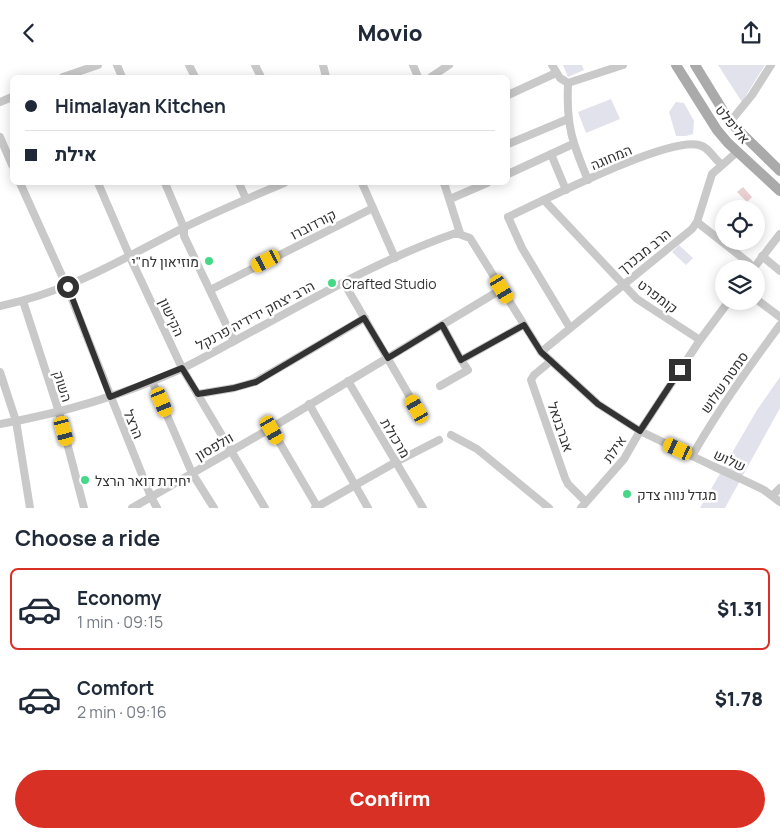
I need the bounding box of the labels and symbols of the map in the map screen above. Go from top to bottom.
street label: אליפלט [711,101,755,147]
street label: המחוגה [587,140,635,174]
street label: קורדוברו [287,204,339,244]
street label: הרב מבכרך [614,224,674,278]
car [249,248,282,274]
place label: מוזיאון לח"י [131,252,199,271]
marker: מוזיאון לח"י [203,255,215,267]
car [487,272,516,306]
place label: Crafted Studio [342,274,437,293]
street label: קומפרט [634,275,682,317]
route start [57,276,79,298]
street label: הרב יצחק ידידיה פרנקל [192,276,318,354]
marker: Crafted Studio [326,277,338,289]
street label: הקישון [155,295,189,339]
street label: סמטת שלוש [696,347,752,417]
route end [669,359,691,381]
street label: השוק [49,368,77,404]
car [149,385,174,419]
car [403,392,430,426]
street label: אברבנאל [544,399,578,455]
street label: הרצל [120,407,148,441]
car [258,413,285,447]
car [52,415,75,447]
street label: מרכולת [377,415,415,461]
street label: וולפסון [191,427,237,465]
street label: אילת [598,432,630,466]
car [661,436,694,462]
street label: שלוש [711,444,749,476]
place label: יחידת דואר הרצל [95,471,191,490]
marker: יחידת דואר הרצל [79,474,91,486]
place label: מגדל נווה צדק [637,485,717,504]
marker: מגדל נווה צדק [621,488,633,500]

